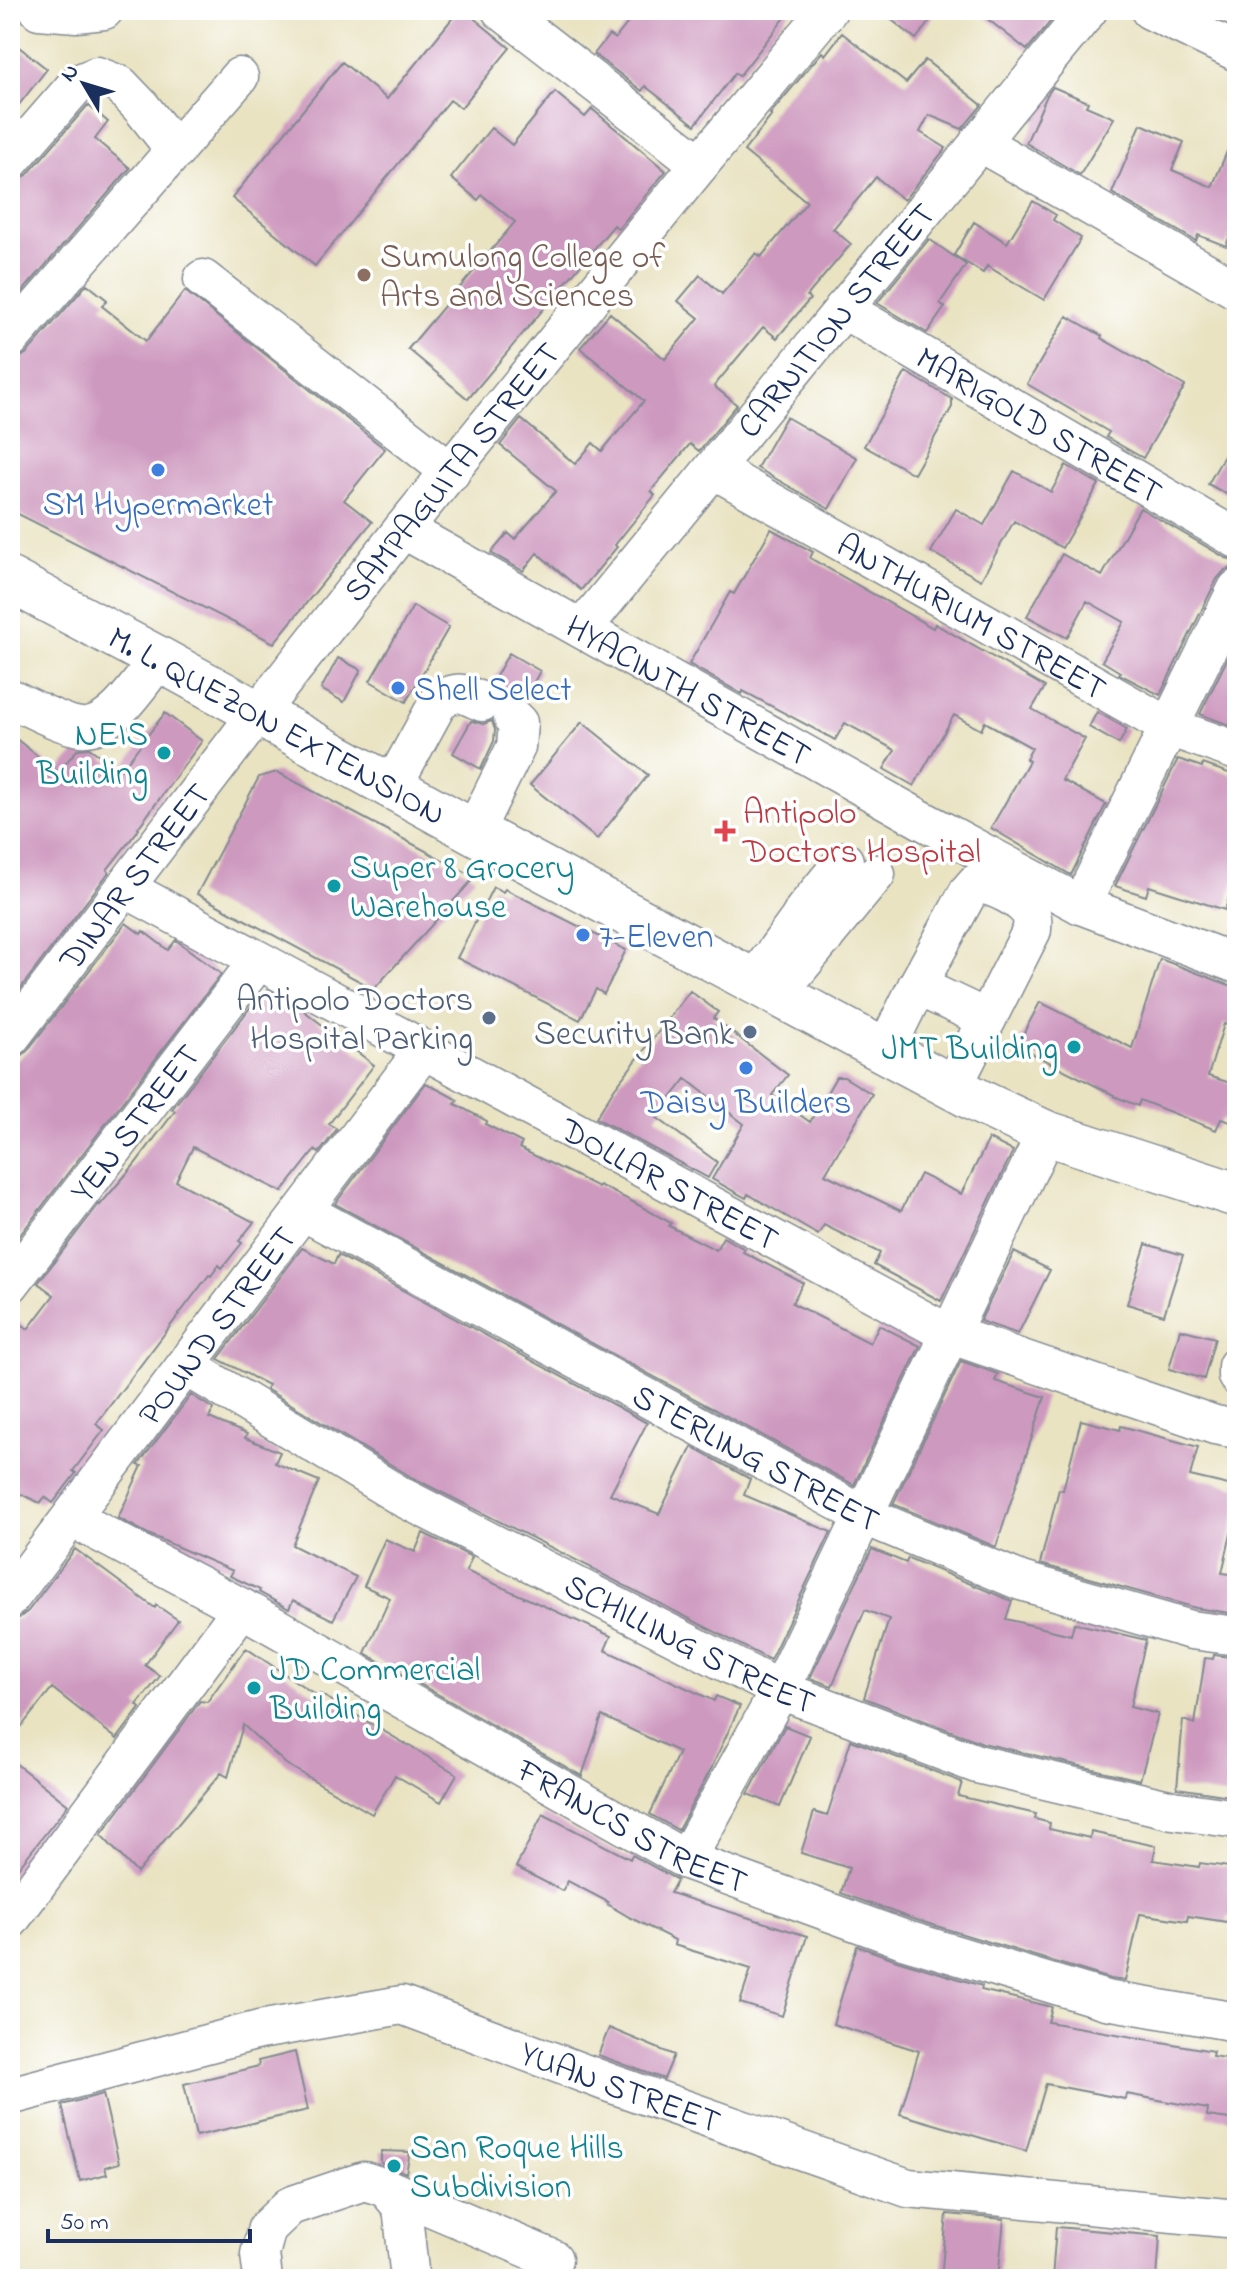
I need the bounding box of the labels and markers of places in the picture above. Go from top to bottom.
place label: Sumulong College of Arts and Sciences [380,234,666,323]
marker: Sumulong College of Arts and Sciences [355,266,373,284]
marker: SM Hypermarket [149,461,167,479]
place label: SM Hypermarket [43,482,273,532]
place label: Shell Select [414,667,572,717]
marker: Shell Select [389,679,407,697]
place label: NEIS Building [36,712,148,801]
marker: NEIS Building [155,744,173,762]
place label: Antipolo Doctors Hospital [742,790,981,879]
marker: Antipolo Doctors Hospital [714,820,736,842]
place label: Super 8 Grocery Warehouse [350,845,575,934]
marker: Super 8 Grocery Warehouse [325,877,343,895]
place label: 7-Eleven [599,914,713,964]
marker: 7-Eleven [574,926,592,944]
place label: Antipolo Doctors Hospital Parking [236,977,473,1066]
marker: Antipolo Doctors Hospital Parking [480,1009,498,1027]
place label: Security Bank [534,1011,734,1061]
marker: Security Bank [741,1023,759,1041]
place label: JMT Building [881,1026,1058,1076]
marker: JMT Building [1065,1038,1083,1056]
marker: Daisy Builders [737,1059,755,1077]
place label: Daisy Builders [640,1080,851,1130]
place label: JD Commercial Building [269,1647,480,1736]
marker: JD Commercial Building [245,1679,263,1697]
place label: San Roque Hills Subdivision [410,2125,624,2214]
marker: San Roque Hills Subdivision [385,2157,403,2175]

